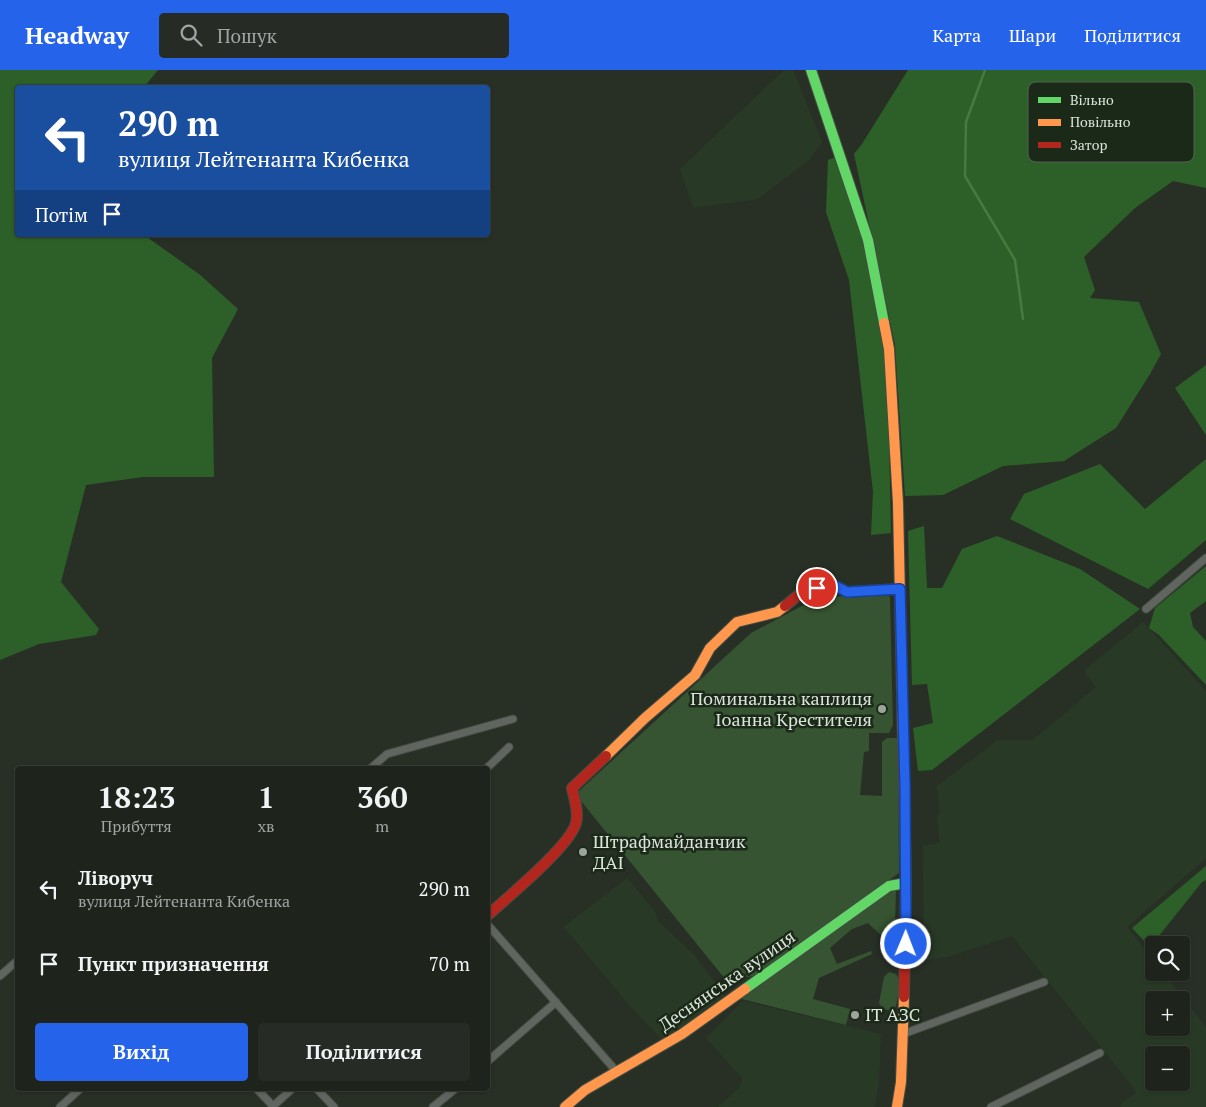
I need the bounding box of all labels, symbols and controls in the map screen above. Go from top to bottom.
search box [159,13,509,58]
text: Headway [25,19,129,51]
icon: search [177,21,205,49]
text: Пошук [217,23,277,48]
text: Карта [932,23,981,47]
text: Шари [1009,23,1056,47]
text: Поділитися [1084,23,1181,47]
legend [1028,82,1194,162]
text: Вільно [1070,90,1114,109]
text: 290 m [118,100,219,146]
icon: left [35,105,100,170]
text: Повільно [1070,112,1131,131]
text: Затор [1070,135,1107,154]
text: вулиця Лейтенанта Кибенка [118,144,410,173]
icon: arrive [98,200,126,228]
text: Потім [35,202,88,227]
pin [796,567,838,609]
icon: arrive [803,574,831,602]
place label: Поминальна каплиця Іоанна Крестителя [690,686,872,731]
marker: Поминальна каплиця Іоанна Крестителя [876,703,888,715]
text: 18:23 [97,777,175,817]
text: 1 [258,777,275,817]
text: 360 [357,777,408,817]
text: Прибуття [101,815,172,837]
text: хв [258,815,274,837]
text: m [375,815,389,837]
place label: Штрафмайданчик ДАІ [593,829,746,874]
marker: Штрафмайданчик ДАІ [577,846,589,858]
text: Ліворуч [78,865,153,890]
icon: left [35,875,63,903]
text: 290 m [419,876,470,901]
text: вулиця Лейтенанта Кибенка [78,890,290,912]
position arrow [879,917,931,969]
street label: Деснянська вулиця [653,924,799,1036]
map controls [1145,936,1190,1091]
button: search [1145,936,1190,981]
icon: arrive [35,950,63,978]
text: Пункт призначення [78,951,269,976]
text: 70 m [429,951,470,976]
button: + [1145,991,1190,1036]
place label: ІТ АЗС [865,1002,920,1026]
marker: ІТ АЗС [849,1009,861,1021]
button: Вихід [35,1023,248,1081]
button: Поділитися [258,1023,470,1081]
button: − [1145,1046,1190,1091]

